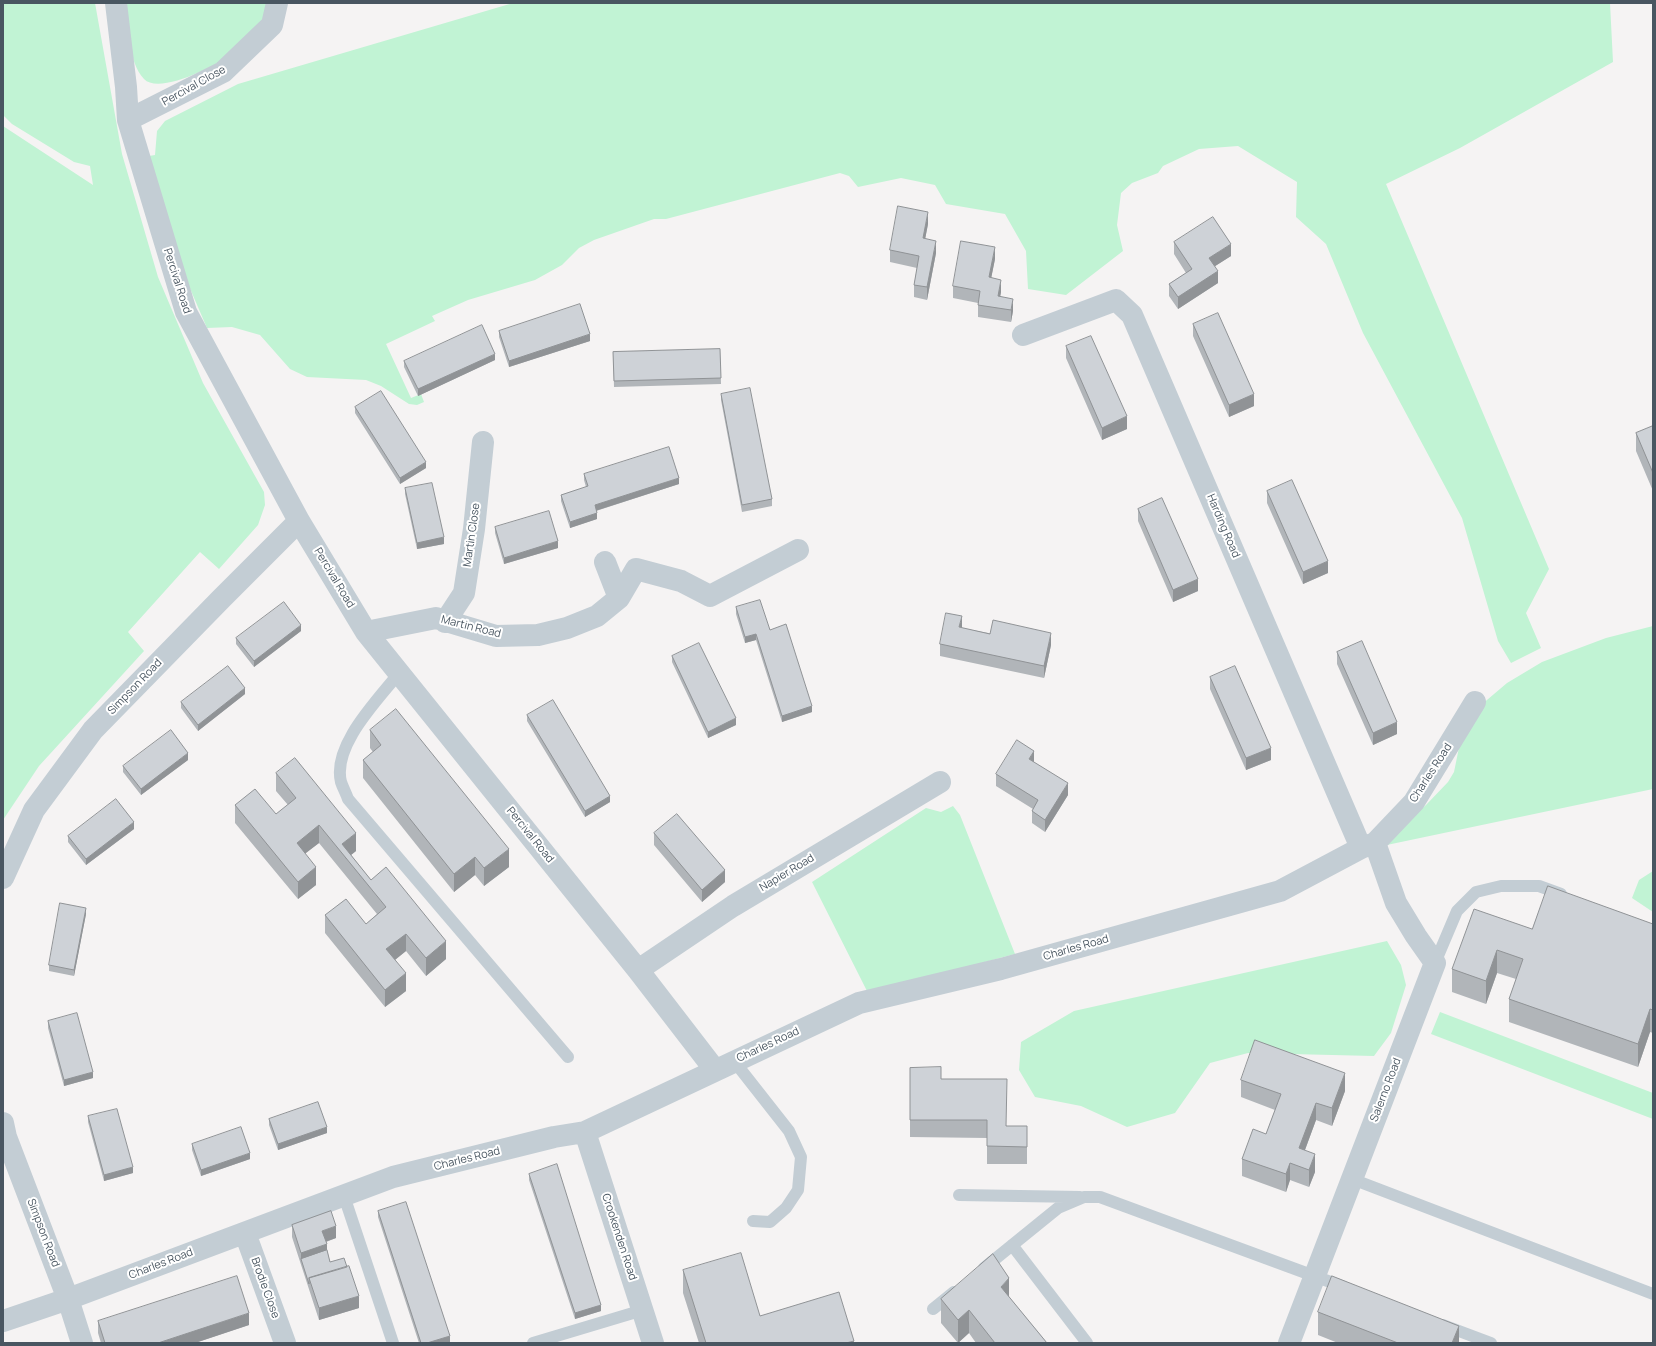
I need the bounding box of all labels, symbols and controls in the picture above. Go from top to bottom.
street label: Percival Close [160,63,228,109]
street label: Percival Road [160,247,194,315]
street label: Harding Road [1204,492,1242,560]
street label: Martin Close [461,502,483,568]
street label: Percival Road [311,546,357,610]
street label: Martin Road [440,613,502,641]
street label: Simpson Road [105,656,165,718]
street label: Charles Road [1407,741,1455,805]
street label: Percival Road [504,805,556,865]
street label: Napier Road [757,852,817,894]
street label: Charles Road [1042,932,1110,964]
street label: Charles Road [735,1025,801,1065]
street label: Salerno Road [1368,1056,1404,1124]
street label: Charles Road [433,1144,501,1174]
street label: Crookenden Road [599,1192,639,1282]
street label: Simpson Road [24,1197,62,1269]
street label: Charles Road [127,1246,195,1282]
street label: Brodie Close [248,1256,282,1320]

